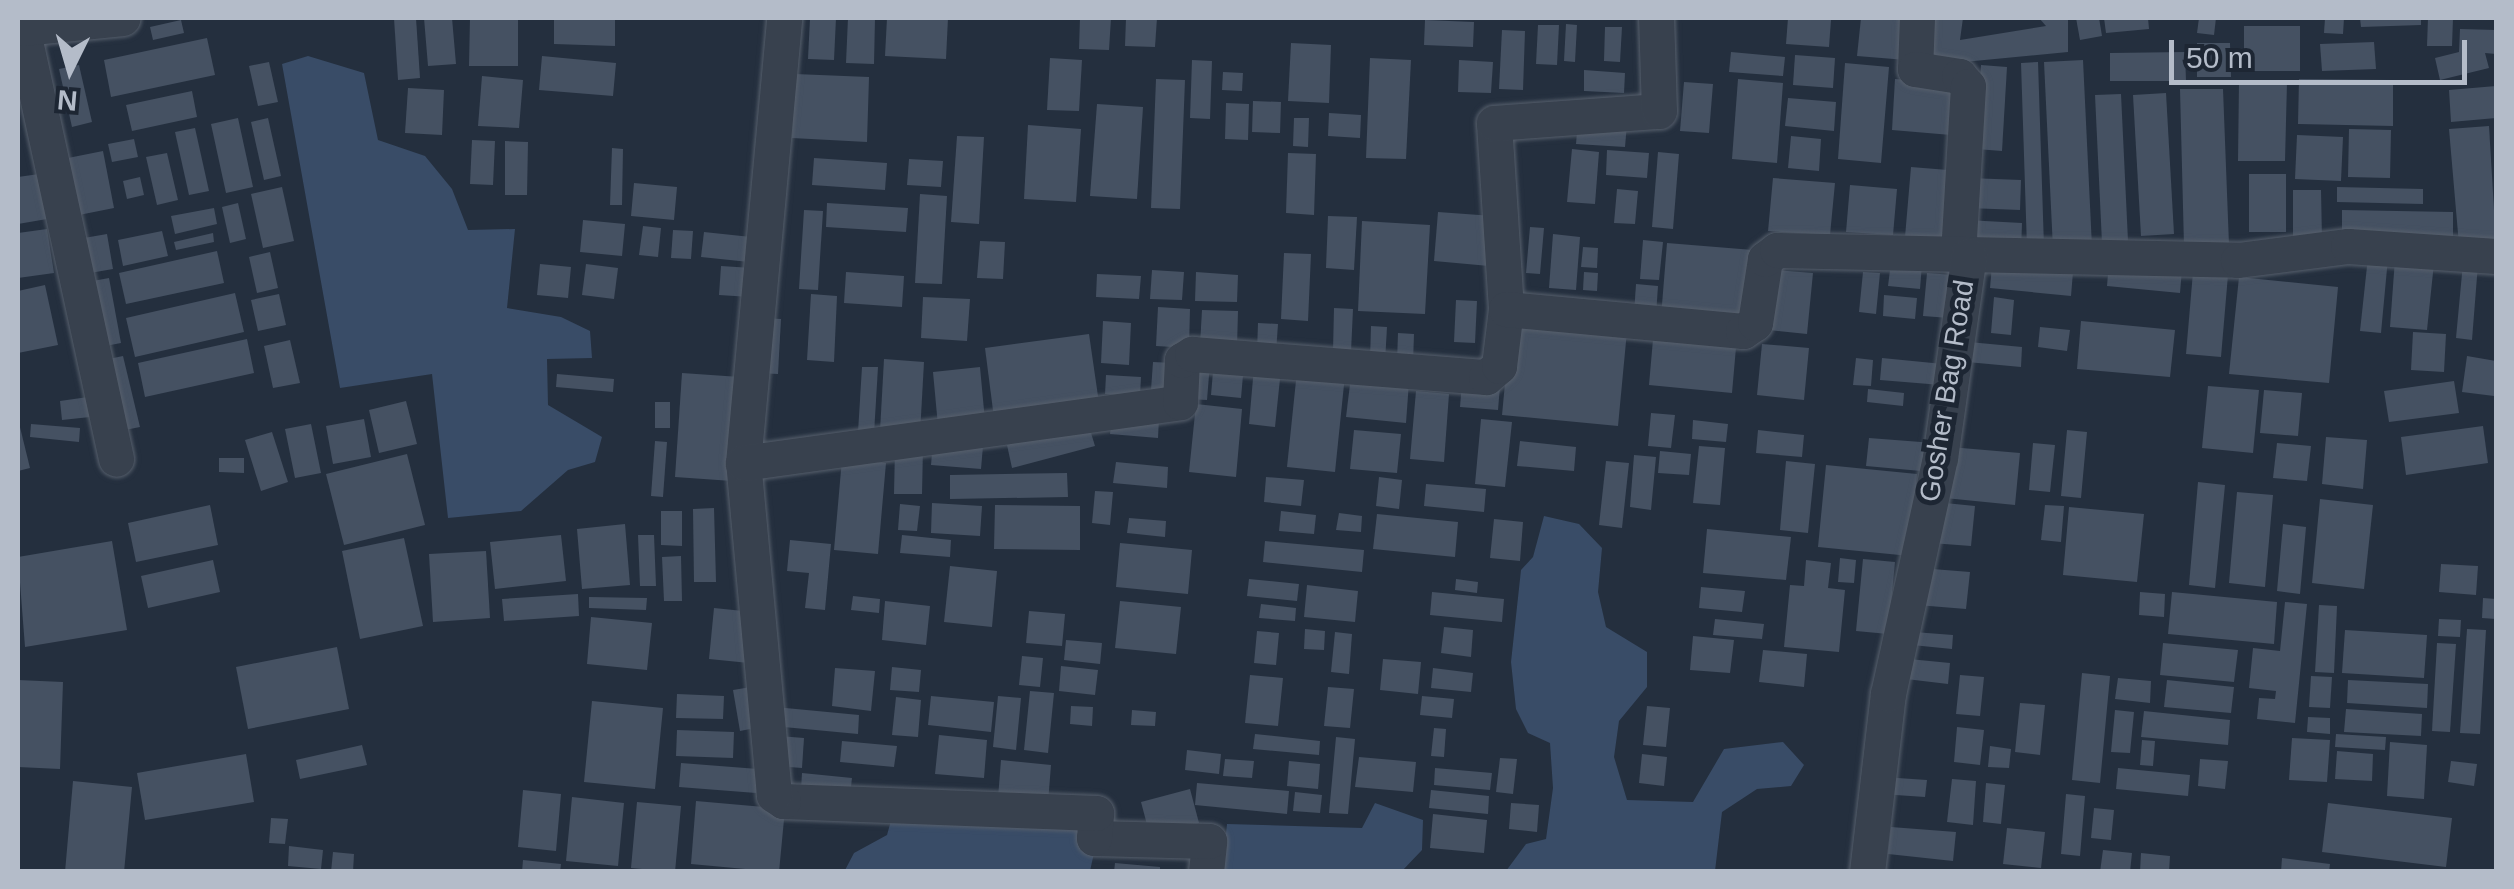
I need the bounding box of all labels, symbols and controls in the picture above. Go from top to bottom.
north arrow [20,20,120,120]
scale bar [2174,20,2472,82]
text: 50 m [2186,41,2253,74]
text: N [56,84,79,117]
street label: Gosher Bag Road [1913,278,1981,504]

